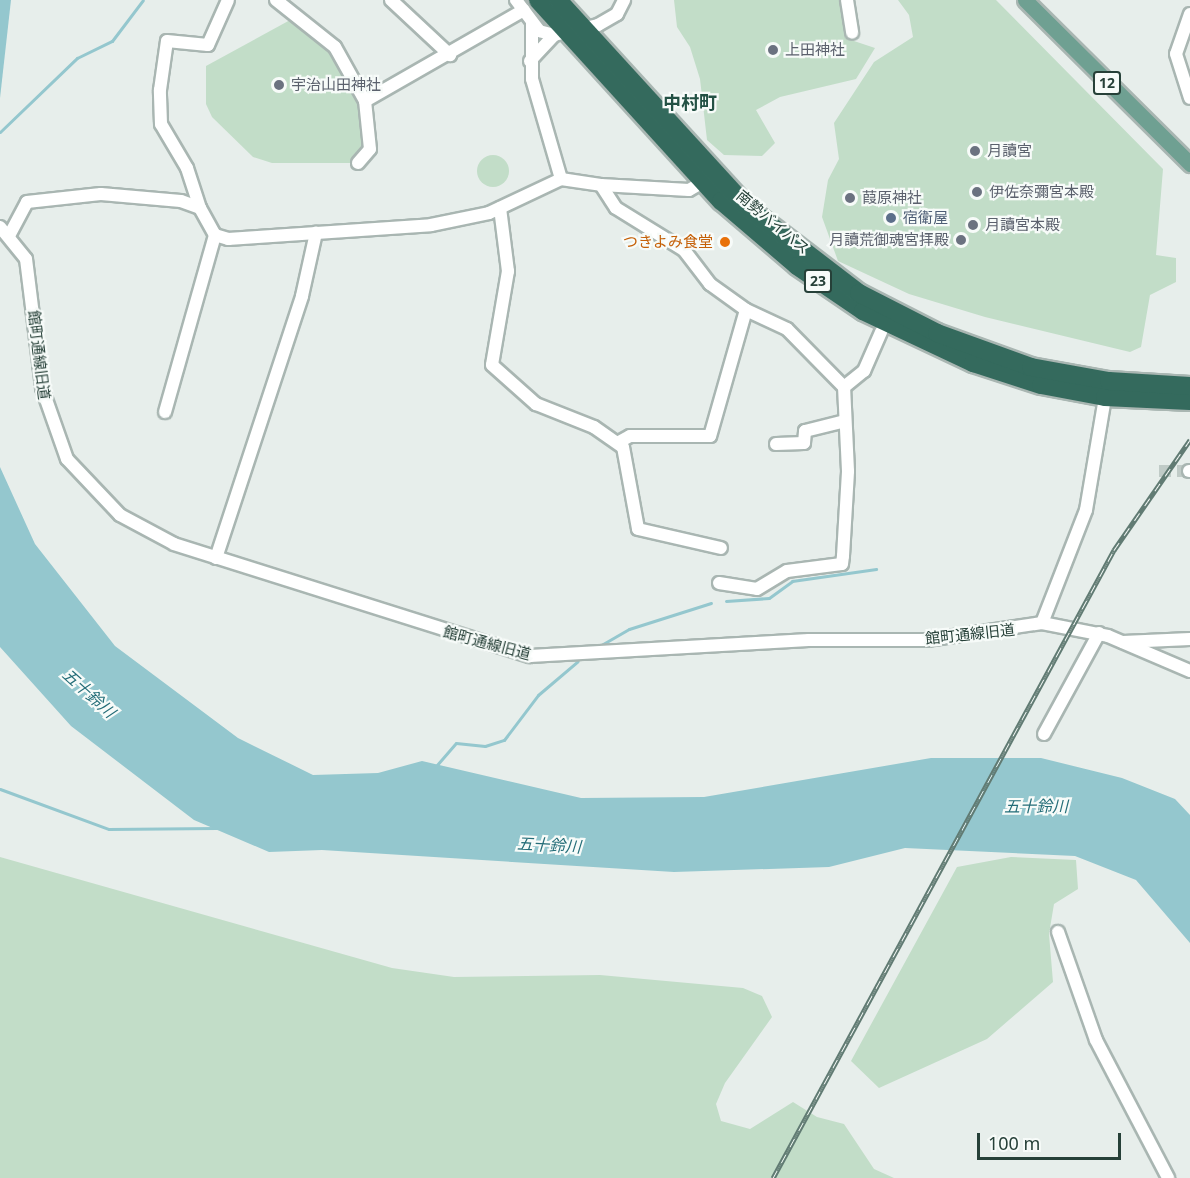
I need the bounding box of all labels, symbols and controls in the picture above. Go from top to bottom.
place label: 上田神社 [785,41,845,59]
marker: 上田神社 [766,43,780,57]
road number: 12 [1092,72,1122,94]
place label: 宇治山田神社 [291,76,381,94]
marker: 宇治山田神社 [272,78,286,92]
district label: 中村町 [663,91,717,113]
place label: 月讀宮 [987,142,1032,160]
marker: 月讀宮 [968,144,982,158]
place label: 伊佐奈彌宮本殿 [989,183,1094,201]
marker: 伊佐奈彌宮本殿 [970,185,984,199]
street label: 南勢バイパス [733,186,813,258]
place label: 葭原神社 [862,189,922,207]
marker: 葭原神社 [843,191,857,205]
place label: 宿衛屋 [903,209,948,227]
marker: 宿衛屋 [884,211,898,225]
place label: 月讀宮本殿 [985,216,1060,234]
marker: 月讀宮本殿 [966,218,980,232]
place label: 月讀荒御魂宮拝殿 [829,231,949,249]
place label: つきよみ食堂 [623,233,713,251]
marker: 月讀荒御魂宮拝殿 [954,233,968,247]
marker: つきよみ食堂 [718,235,732,249]
road number: 23 [803,270,833,292]
street label: 館町通線旧道 [25,309,53,401]
street label: 館町通線旧道 [924,620,1016,648]
street label: 館町通線旧道 [441,623,533,663]
water label: 五十鈴川 [59,664,119,722]
water label: 五十鈴川 [1004,796,1068,816]
water label: 五十鈴川 [517,834,581,856]
scale bar [980,1121,1124,1159]
text: 100 m [988,1131,1040,1155]

